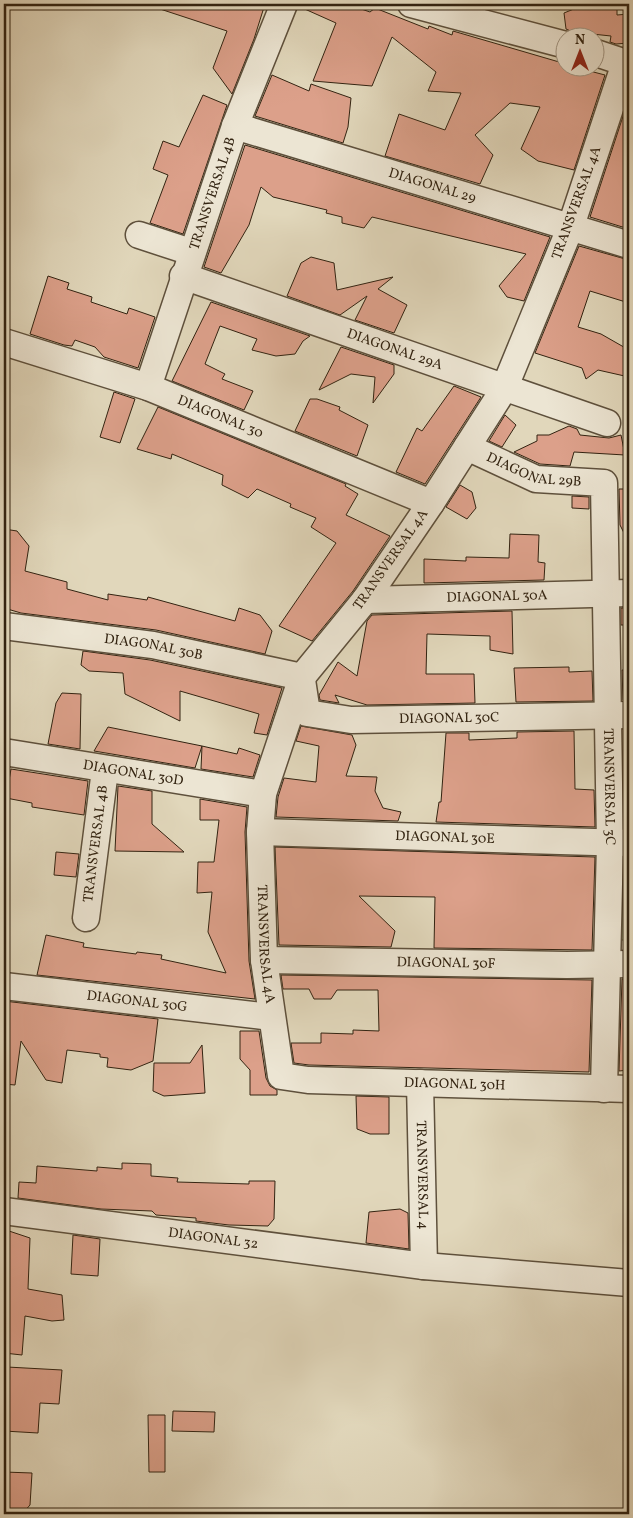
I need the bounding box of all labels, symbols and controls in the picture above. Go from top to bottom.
north arrow [556,28,606,78]
text: N [575,31,585,50]
street label: TRANSVERSAL 4B [185,134,240,252]
street label: TRANSVERSAL 4A [548,144,606,262]
street label: DIAGONAL 29 [386,163,478,208]
street label: DIAGONAL 29A [344,324,445,375]
street label: DIAGONAL 30 [174,391,266,443]
street label: DIAGONAL 29B [483,448,582,491]
street label: TRANSVERSAL 4A [349,506,433,614]
street label: DIAGONAL 30A [446,586,548,607]
street label: DIAGONAL 30B [103,629,205,665]
street label: DIAGONAL 30C [399,708,499,729]
street label: TRANSVERSAL 3C [599,728,620,846]
street label: DIAGONAL 30D [82,755,185,790]
street label: TRANSVERSAL 4B [79,784,112,903]
street label: DIAGONAL 30E [395,827,495,848]
street label: TRANSVERSAL 4A [252,884,280,1005]
street label: DIAGONAL 30F [396,953,496,973]
street label: DIAGONAL 30G [86,986,189,1017]
street label: DIAGONAL 30H [404,1073,506,1095]
street label: TRANSVERSAL 4 [411,1120,433,1230]
street label: DIAGONAL 32 [167,1223,259,1254]

